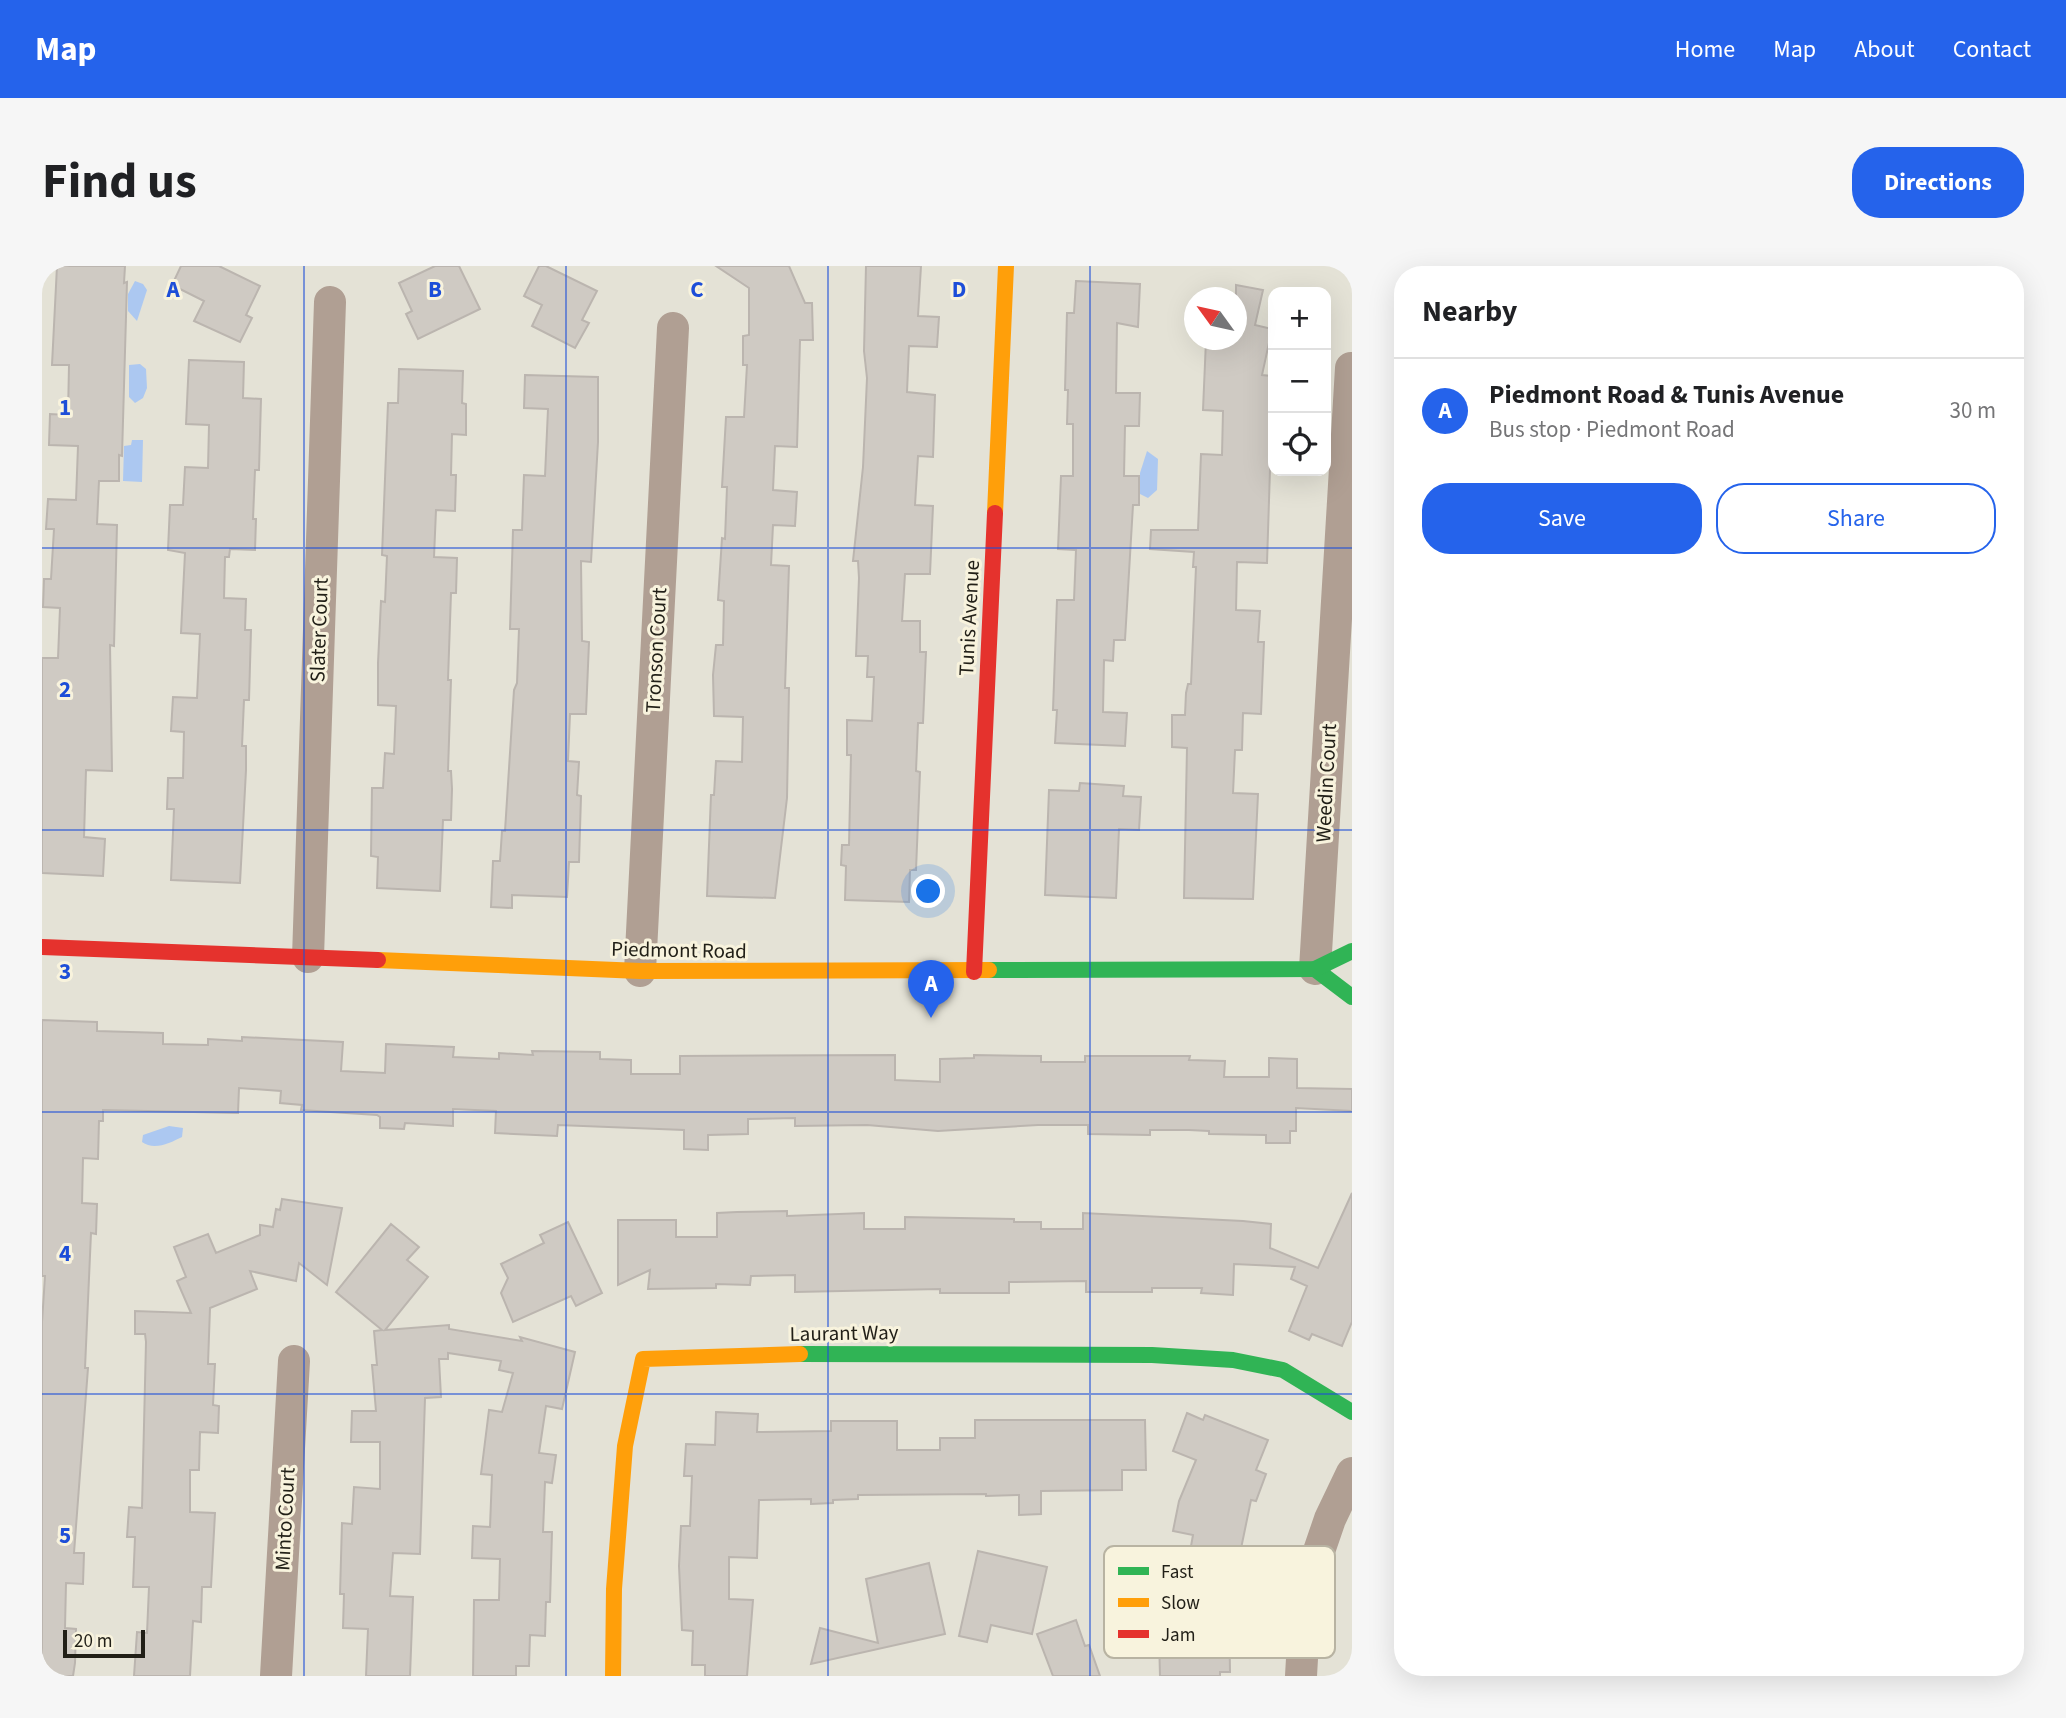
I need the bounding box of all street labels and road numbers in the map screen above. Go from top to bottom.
street label: Tunis Avenue [951,559,987,677]
street label: Slater Court [302,577,336,683]
street label: Tronson Court [638,587,674,713]
street label: Weedin Court [1308,723,1344,843]
street label: Piedmont Road [611,934,747,966]
street label: Laurant Way [789,1317,899,1349]
street label: Minto Court [267,1467,303,1571]

